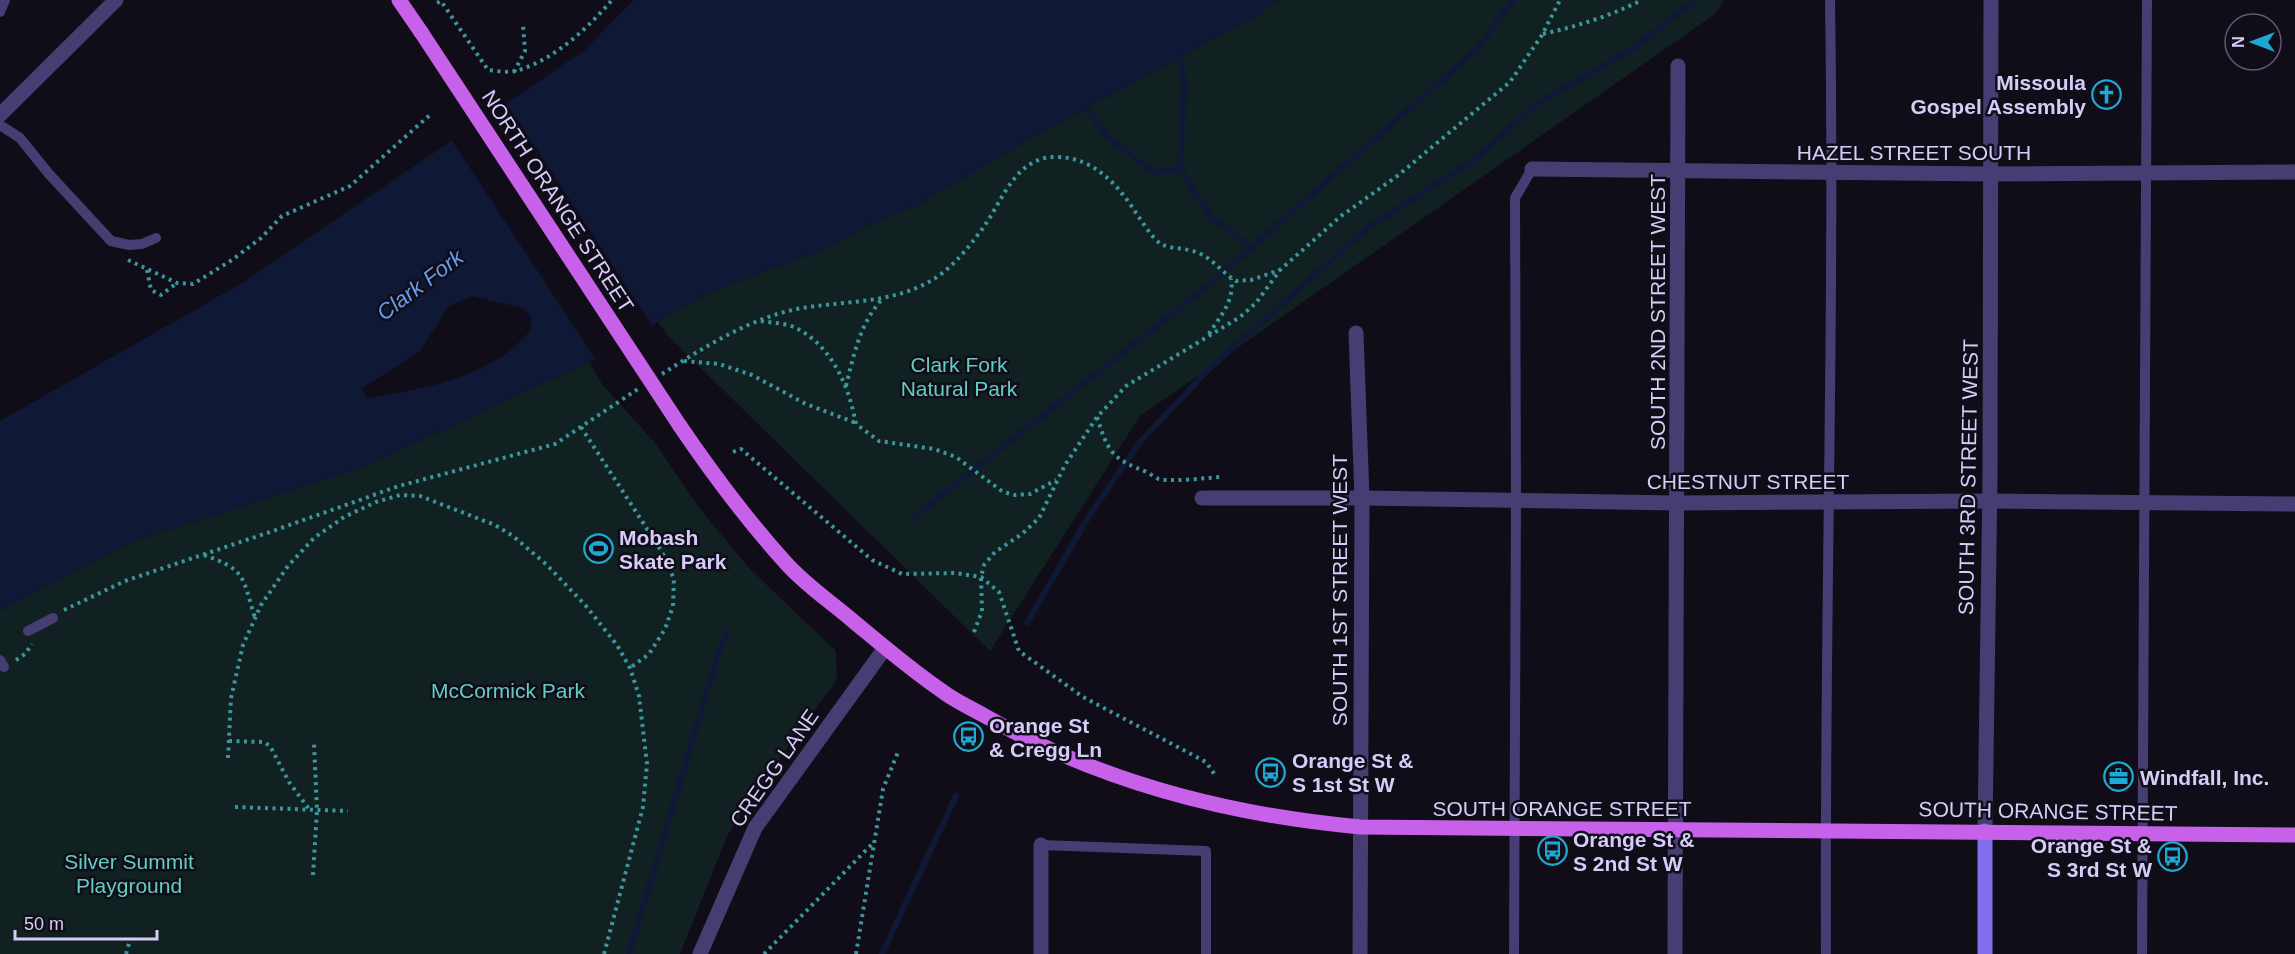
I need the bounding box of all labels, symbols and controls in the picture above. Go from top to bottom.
north arrow [2223,12,2283,72]
text: N [2230,36,2247,48]
place label: Missoula Gospel Assembly [1911,71,2086,118]
church icon: Missoula Gospel Assembly [2091,78,2123,110]
street label: NORTH ORANGE STREET [478,86,638,316]
street label: HAZEL STREET SOUTH [1797,141,2031,164]
street label: SOUTH 2ND STREET WEST [1646,174,1669,450]
water label: Clark Fork [372,244,469,326]
street label: SOUTH 3RD STREET WEST [1954,339,1982,615]
park label: Clark Fork Natural Park [901,353,1018,400]
street label: SOUTH 1ST STREET WEST [1328,454,1351,726]
street label: CHESTNUT STREET [1647,470,1849,493]
place label: Mobash Skate Park [619,526,727,573]
sports icon: Mobash Skate Park [582,533,614,565]
park label: McCormick Park [431,679,585,702]
street label: CREGG LANE [725,705,823,831]
place label: Orange St & Cregg Ln [989,714,1102,761]
bus stop icon: Orange St & Cregg Ln [952,721,984,753]
place label: Orange St & S 1st St W [1292,749,1413,796]
bus stop icon: Orange St & S 1st St W [1255,756,1287,788]
office icon: Windfall, Inc. [2103,761,2135,793]
place label: Windfall, Inc. [2140,766,2269,789]
street label: SOUTH ORANGE STREET [1432,797,1692,820]
street label: SOUTH ORANGE STREET [1918,797,2178,825]
place label: Orange St & S 2nd St W [1573,828,1694,875]
place label: Orange St & S 3rd St W [2031,834,2152,881]
bus stop icon: Orange St & S 2nd St W [1536,835,1568,867]
bus stop icon: Orange St & S 3rd St W [2157,841,2189,873]
park label: Silver Summit Playground [64,850,194,897]
scale bar [15,903,158,941]
text: 50 m [24,914,64,934]

